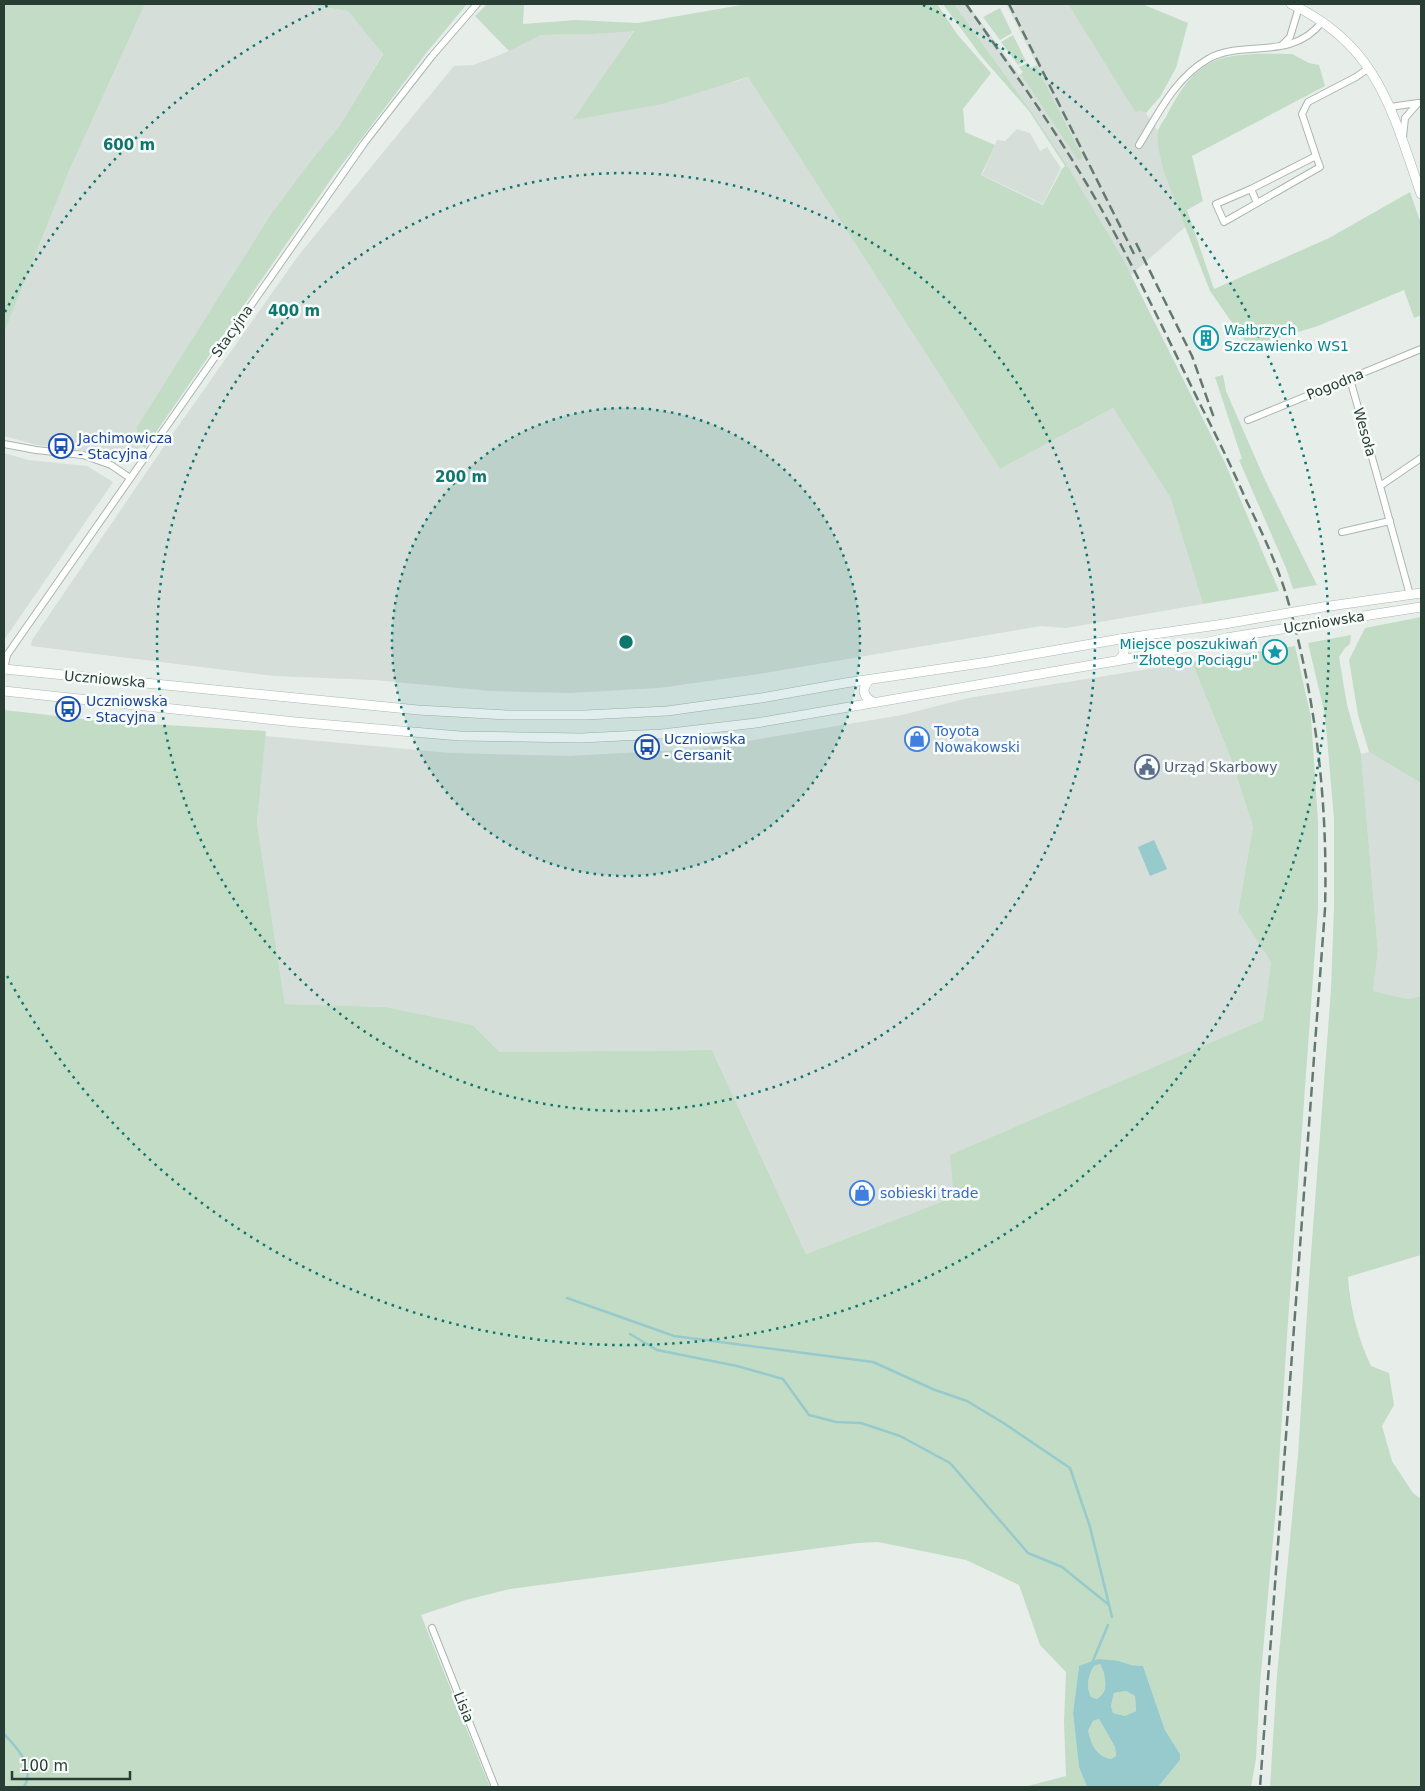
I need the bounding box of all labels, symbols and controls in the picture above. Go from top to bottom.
text: 600 m [103,136,155,154]
street label: Stacyjna [208,302,256,360]
text: 400 m [268,302,320,320]
place label: Wałbrzych Szczawienko WS1 [1224,322,1349,354]
building icon: Wałbrzych Szczawienko WS1 [1193,325,1219,351]
street label: Pogodna [1304,365,1366,403]
street label: Wesoła [1350,406,1380,458]
place label: Jachimowicza - Stacyjna [77,430,172,462]
bus stop icon: Jachimowicza - Stacyjna [48,433,74,459]
text: 200 m [435,468,487,486]
street label: Uczniowska [1282,608,1366,636]
centre of rings [617,633,635,651]
place label: Miejsce poszukiwań "Złotego Pociągu" [1120,636,1258,668]
place icon: Miejsce poszukiwań "Złotego Pociągu" [1262,639,1288,665]
street label: Uczniowska [64,667,146,691]
place label: Uczniowska - Stacyjna [86,693,168,725]
bus stop icon: Uczniowska - Stacyjna [55,696,81,722]
place label: Toyota Nowakowski [933,723,1020,755]
shop icon: Toyota Nowakowski [904,726,930,752]
place label: Uczniowska - Cersanit [664,731,746,763]
bus stop icon: Uczniowska - Cersanit [634,734,660,760]
public building icon: Urząd Skarbowy [1134,754,1160,780]
place label: Urząd Skarbowy [1164,759,1278,775]
shop icon: sobieski trade [849,1180,875,1206]
place label: sobieski trade [880,1185,978,1201]
street label: Lisia [451,1689,477,1725]
scale bar [12,1748,130,1780]
text: 100 m [20,1757,68,1775]

